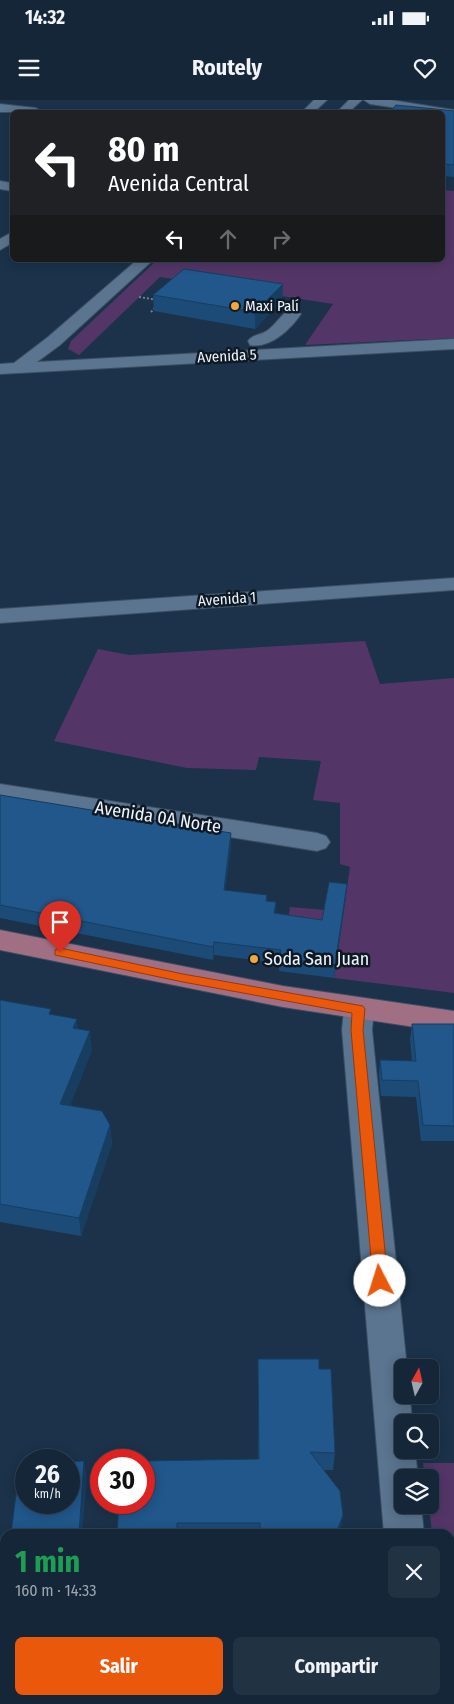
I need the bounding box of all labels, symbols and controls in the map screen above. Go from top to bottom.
text: 14:32 [25,6,65,29]
icon: menu [15,54,43,82]
text: Routely [192,54,262,81]
icon: heart [411,54,439,82]
text: 80 m [108,128,180,170]
icon: left [25,130,90,195]
text: Avenida Central [108,170,249,197]
icon: left [161,225,189,253]
icon: ahead [214,225,242,253]
icon: right [267,225,295,253]
place label: Maxi Palí [245,297,299,315]
marker: Maxi Palí [229,300,241,312]
street label: Avenida 5 [197,345,257,367]
street label: Avenida 1 [197,588,257,610]
street label: Avenida 0A Norte [93,796,223,838]
pin [39,901,81,952]
icon: arrive [46,908,74,936]
place label: Soda San Juan [264,948,369,970]
marker: Soda San Juan [248,953,260,965]
position arrow [353,1254,405,1306]
north arrow [394,1359,439,1404]
map controls [394,1359,439,1514]
button: search [394,1414,439,1459]
speed limit sign: 30 [90,1449,155,1514]
text: 26 [35,1460,60,1490]
button: layers [394,1469,439,1514]
text: km/h [34,1487,61,1501]
text: 1 min [15,1544,80,1580]
button: close [388,1546,440,1598]
text: 160 m · 14:33 [15,1581,96,1600]
button: Salir [15,1637,223,1695]
button: Compartir [233,1637,440,1695]

